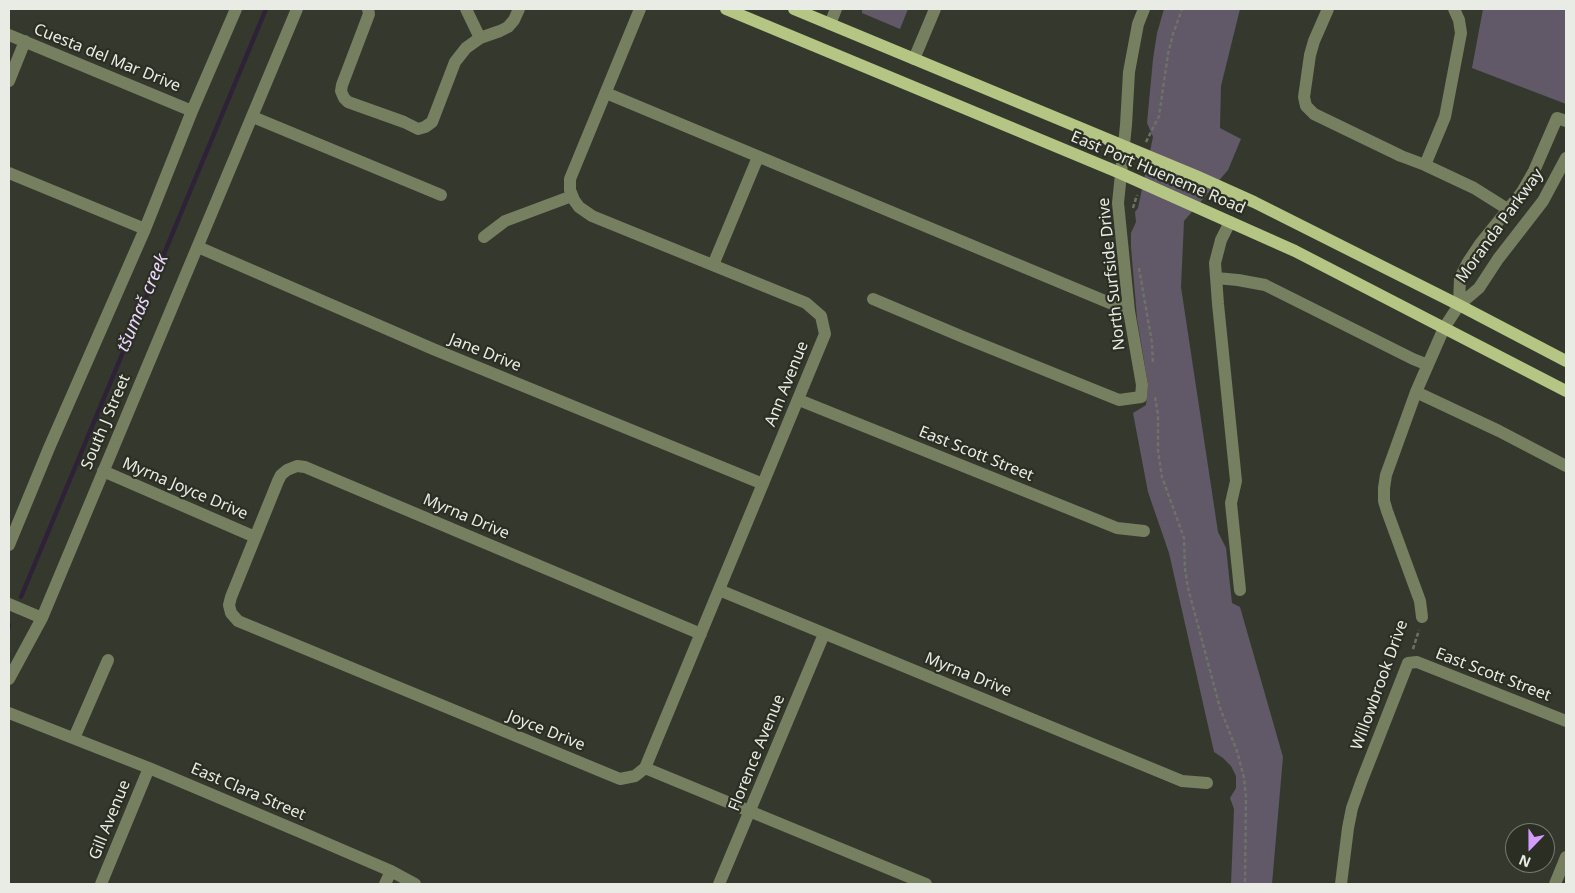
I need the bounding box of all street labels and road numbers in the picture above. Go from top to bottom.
street label: Cuesta del Mar Drive [31,20,183,96]
street label: East Port Hueneme Road [1068,128,1248,218]
street label: Moranda Parkway [1452,165,1548,287]
street label: North Surfside Drive [1094,197,1130,351]
street label: Jane Drive [446,330,524,376]
street label: Ann Avenue [761,339,813,429]
street label: South J Street [77,372,135,472]
street label: East Scott Street [916,422,1036,486]
street label: Myrna Joyce Drive [119,454,251,524]
street label: Myrna Drive [420,490,512,544]
street label: Willowbrook Drive [1348,617,1412,753]
street label: East Scott Street [1433,644,1553,706]
street label: Myrna Drive [922,649,1014,701]
street label: Florence Avenue [725,692,789,814]
street label: Joyce Drive [504,707,588,755]
street label: East Clara Street [188,759,308,825]
street label: Gill Avenue [85,777,135,863]

